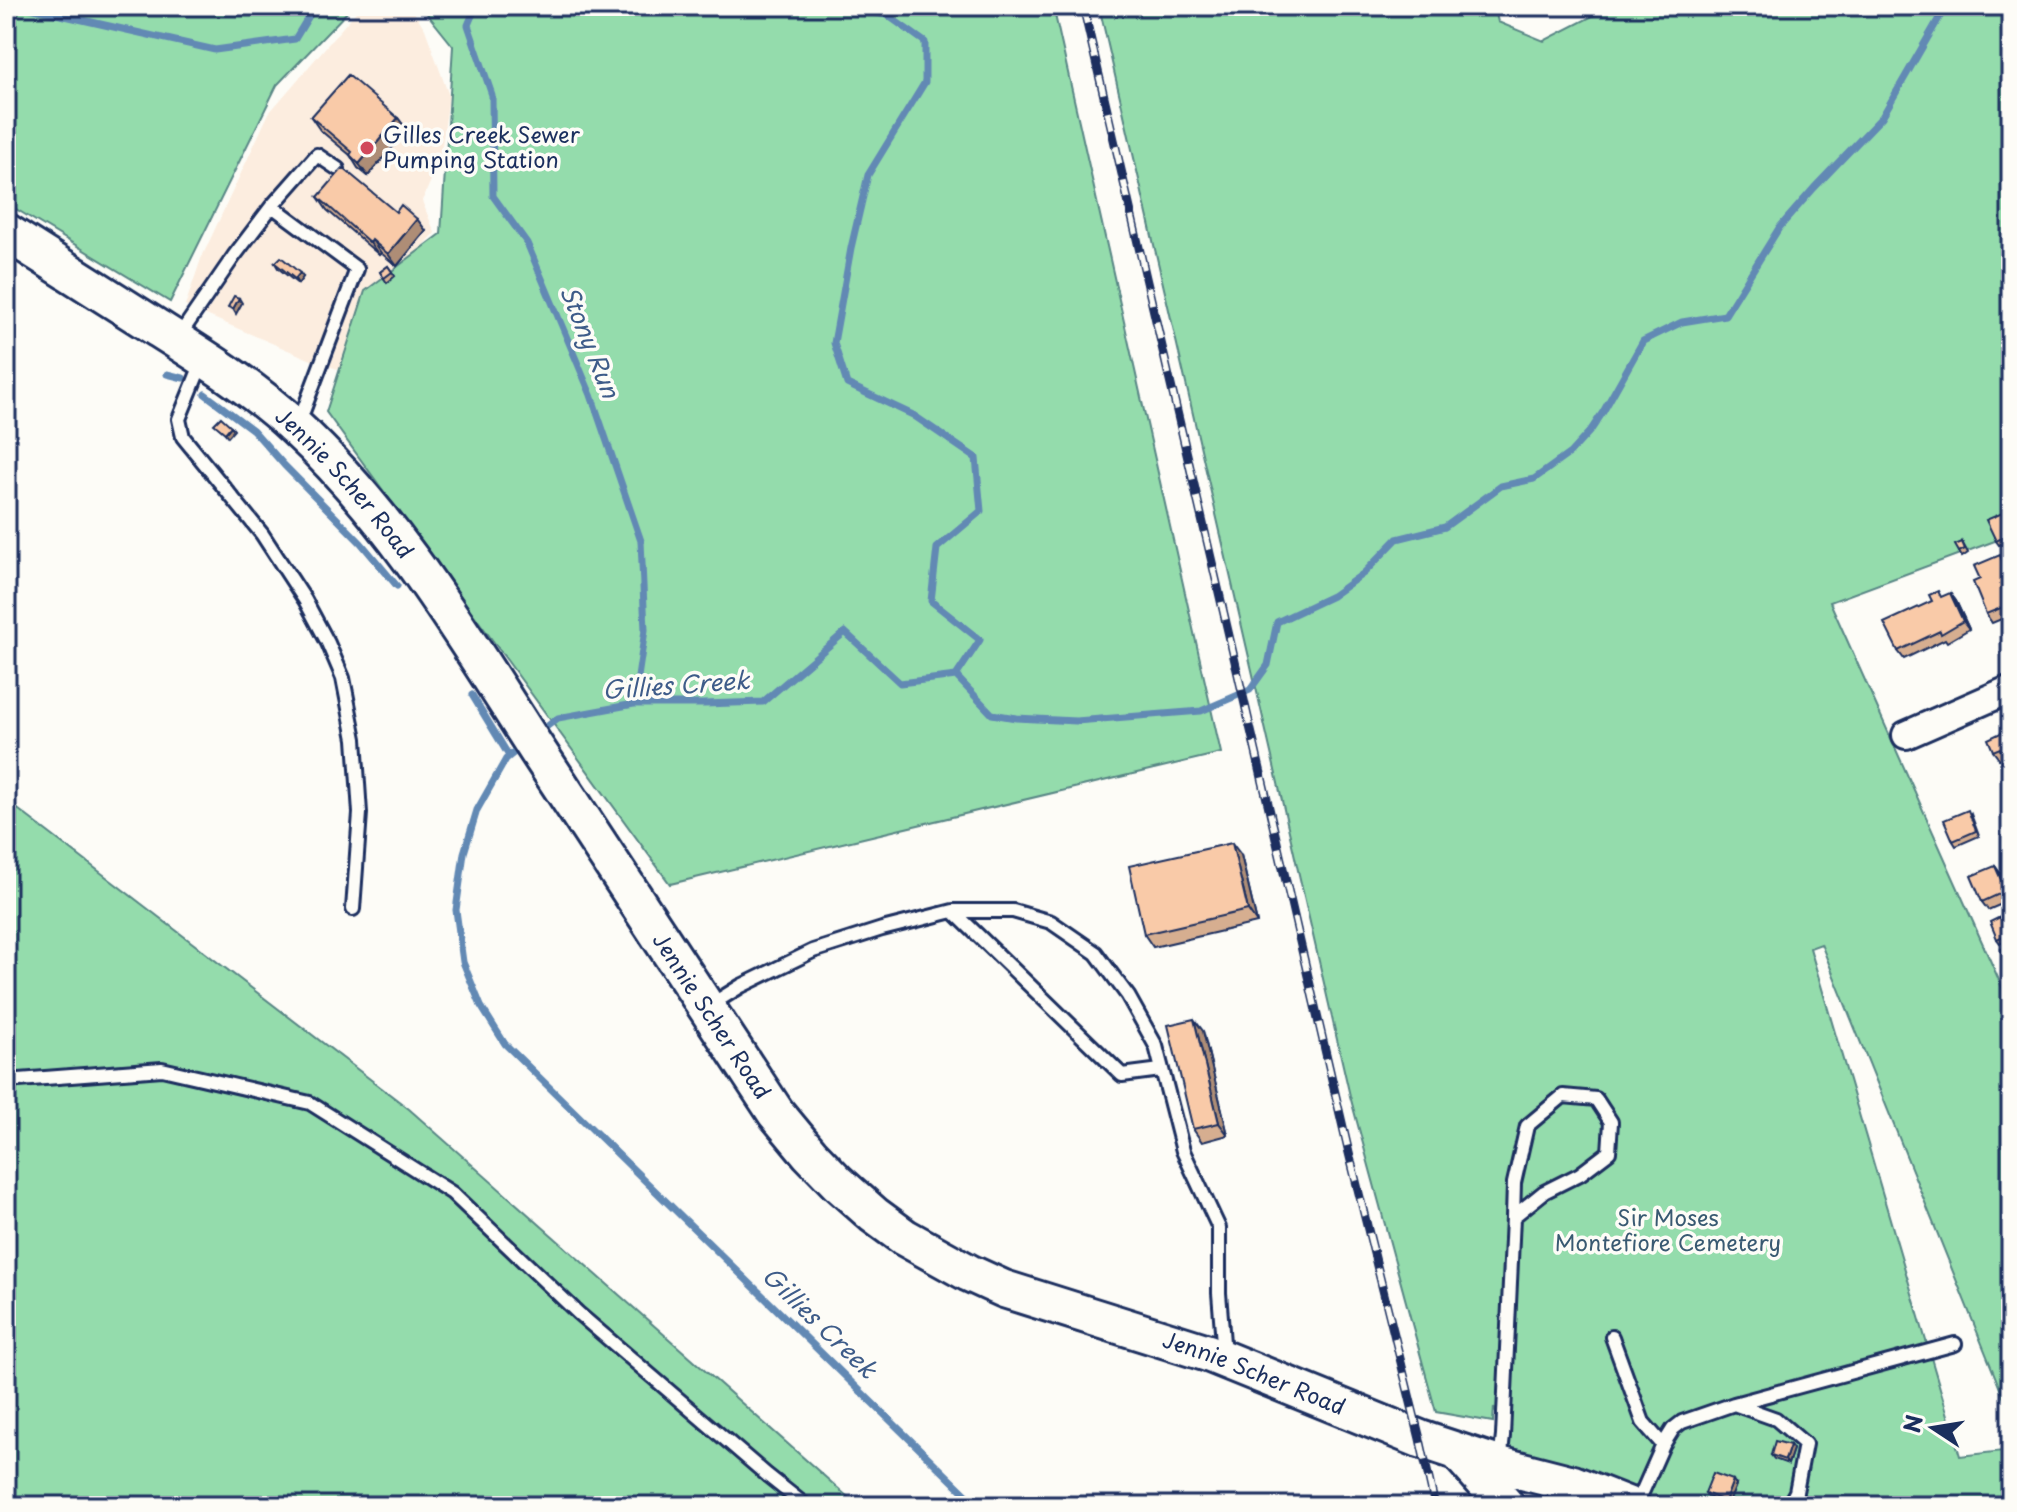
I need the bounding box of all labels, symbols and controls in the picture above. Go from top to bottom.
place label: Gilles Creek Sewer Pumping Station [383,117,581,175]
marker: Gilles Creek Sewer Pumping Station [358,139,376,157]
water label: Stony Run [552,280,630,404]
street label: Jennie Scher Road [269,399,423,565]
water label: Gillies Creek [601,661,752,707]
street label: Jennie Scher Road [646,925,780,1105]
park label: Sir Moses Montefiore Cemetery [1555,1200,1781,1258]
water label: Gillies Creek [755,1257,887,1387]
street label: Jennie Scher Road [1159,1322,1351,1422]
north arrow [1893,1388,1973,1468]
text: N [1894,1412,1930,1435]

